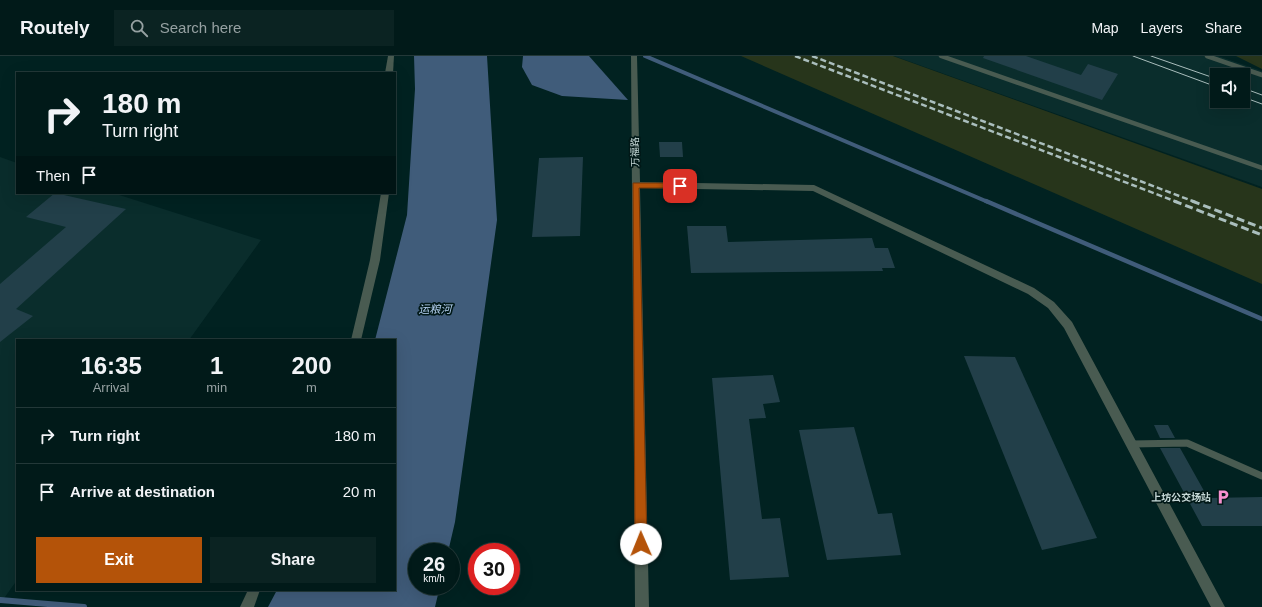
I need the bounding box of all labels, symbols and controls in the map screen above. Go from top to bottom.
search box [114,10,394,46]
text: Routely [20,17,90,38]
icon: search [128,17,150,39]
text: Search here [160,19,241,36]
text: Map [1091,20,1119,36]
text: Layers [1141,20,1183,36]
text: Share [1205,20,1242,36]
map controls [1210,68,1250,108]
button: sound [1210,68,1250,108]
icon: right [36,88,88,140]
text: 180 m [102,88,181,119]
text: Turn right [102,121,178,141]
street label: 万福路 [629,137,641,167]
icon: arrive [78,164,100,186]
text: Then [36,167,70,184]
pin [663,169,697,203]
icon: arrive [669,175,691,197]
water label: 运粮河 [419,303,453,315]
text: 16:35 [80,352,142,379]
text: 1 [210,352,223,379]
text: 200 [292,352,332,379]
text: Arrival [93,380,130,395]
text: min [206,380,227,395]
text: m [306,380,317,395]
icon: right [36,425,58,447]
text: Turn right [70,427,140,444]
text: 180 m [334,427,376,444]
icon: arrive [36,481,58,503]
text: Arrive at destination [70,483,215,500]
text: 20 m [343,483,376,500]
parking icon: 上坊公交场站 [1214,488,1232,506]
place label: 上坊公交场站 [1151,492,1211,503]
position arrow [620,523,662,565]
button: Exit [36,537,202,583]
button: Share [210,537,376,583]
speed limit sign: 30 [468,543,520,595]
text: 26 [423,553,445,575]
text: km/h [423,573,445,584]

